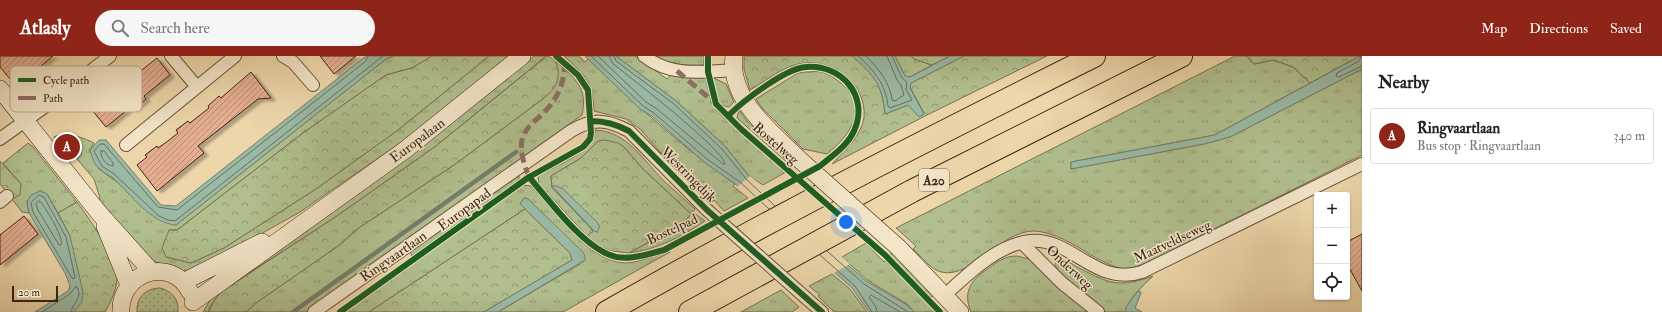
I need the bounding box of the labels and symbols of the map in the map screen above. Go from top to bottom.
legend [10,66,142,112]
text: Cycle path [43,74,89,88]
text: Path [43,92,63,105]
street label: Europalaan [386,114,449,167]
street label: Bostelweg [749,119,803,169]
pin: A [54,132,80,162]
street label: Westringdijk [657,142,720,206]
road number: A20 [919,169,949,191]
street label: Europapad [434,184,495,235]
street label: Bostelpad [644,210,701,250]
your location [836,212,856,232]
street label: Maatveldseweg [1131,216,1215,267]
street label: Ringvaartlaan [357,227,430,286]
street label: Onderweg [1043,241,1097,294]
scale bar [12,284,58,303]

